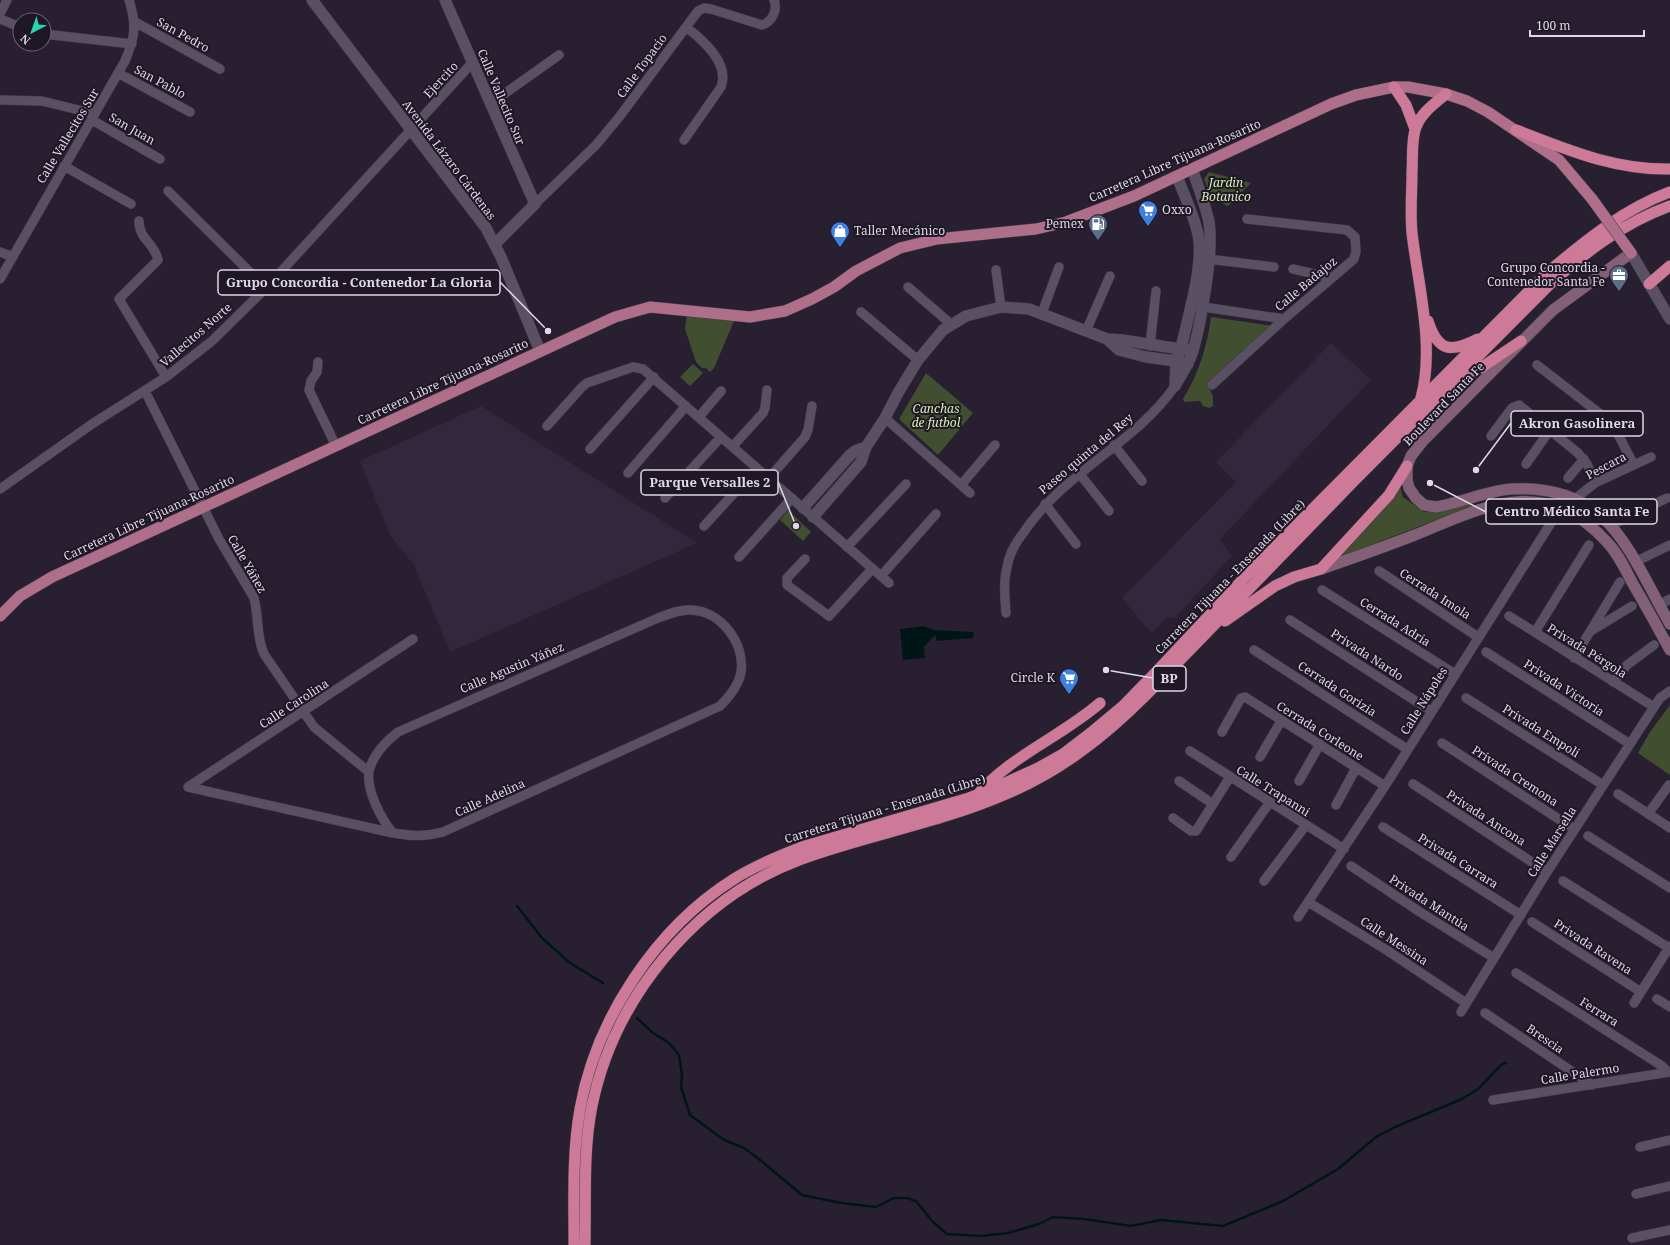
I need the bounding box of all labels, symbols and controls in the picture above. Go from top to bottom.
north arrow [12,12,52,52]
scale bar [1530,12,1644,38]
street label: San Pedro [154,13,213,56]
text: 100 m [1536,17,1571,34]
street label: Calle Topacio [613,30,671,101]
text: N [17,31,33,48]
street label: Calle Vallecito Sur [474,46,530,148]
street label: Ejercito [419,58,462,102]
street label: San Pablo [131,61,189,102]
street label: Calle Vallecitos Sur [32,85,103,187]
street label: Avenida Lázaro Cárdenas [399,96,500,223]
street label: San Juan [106,109,159,149]
street label: Carretera Libre Tijuana-Rosarito [1086,115,1264,206]
park label: Jardin Botanico [1200,174,1251,205]
supermarket icon: Oxxo [1137,199,1159,227]
place label: Oxxo [1162,201,1192,218]
fuel station icon: Pemex [1087,213,1109,241]
place label: Pemex [1046,215,1084,232]
shop icon: Taller Mecánico [829,220,851,248]
place label: Taller Mecánico [854,222,945,239]
street label: Calle Badajoz [1271,253,1340,315]
place label: Grupo Concordia - Contenedor Santa Fe [1487,259,1605,290]
office icon: Grupo Concordia - Contenedor Santa Fe [1608,264,1630,292]
callout: Grupo Concordia - Contenedor La Gloria [218,270,500,295]
text: Grupo Concordia - Contenedor La Gloria [226,273,492,291]
street label: Vallecitos Norte [156,299,235,370]
street label: Carretera Libre Tijuana-Rosarito [355,334,531,429]
street label: Boulevard Santa Fe [1399,358,1488,449]
park label: Canchas de futbol [912,400,961,431]
street label: Paseo quinta del Rey [1035,409,1137,498]
callout: Akron Gasolinera [1511,411,1643,436]
text: Akron Gasolinera [1519,414,1635,432]
street label: Pescara [1582,448,1629,483]
street label: Carretera Libre Tijuana-Rosarito [61,470,237,565]
callout: Parque Versalles 2 [641,470,778,495]
text: Parque Versalles 2 [650,473,770,491]
street label: Carretera Tijuana - Ensenada (Libre) [1151,495,1308,658]
callout: Centro Médico Santa Fe [1486,499,1657,524]
text: Centro Médico Santa Fe [1495,502,1649,520]
street label: Calle Yáñez [224,531,271,596]
street label: Cerrada Imola [1396,564,1474,623]
street label: Cerrada Adria [1357,593,1434,650]
street label: Privada Pérgola [1544,619,1631,682]
street label: Privada Nardo [1328,625,1407,685]
street label: Calle Agustin Yáñez [457,638,566,697]
street label: Privada Victoria [1521,655,1608,720]
street label: Cerrada Gorizia [1295,657,1380,721]
street label: Calle Nápoles [1396,664,1451,738]
callout: BP [1153,666,1186,691]
supermarket icon: Circle K [1058,667,1080,695]
place label: Circle K [1011,669,1056,686]
text: BP [1160,669,1178,687]
street label: Calle Carolina [256,675,332,732]
street label: Cerrada Corleone [1273,697,1367,764]
street label: Privada Empoli [1499,700,1583,761]
street label: Privada Cremona [1469,741,1562,810]
street label: Calle Trapanni [1233,761,1314,820]
street label: Carretera Tijuana - Ensenada (Libre) [782,770,987,847]
street label: Calle Adelina [452,774,528,821]
street label: Privada Ancona [1443,786,1529,850]
street label: Calle Marsella [1523,803,1580,880]
street label: Privada Carrara [1415,829,1502,892]
street label: Privada Mantúa [1386,870,1473,935]
street label: Calle Messina [1357,912,1432,969]
street label: Privada Ravena [1551,915,1636,978]
street label: Ferrara [1577,993,1622,1030]
street label: Brescia [1523,1020,1568,1057]
street label: Calle Palermo [1539,1059,1620,1088]

